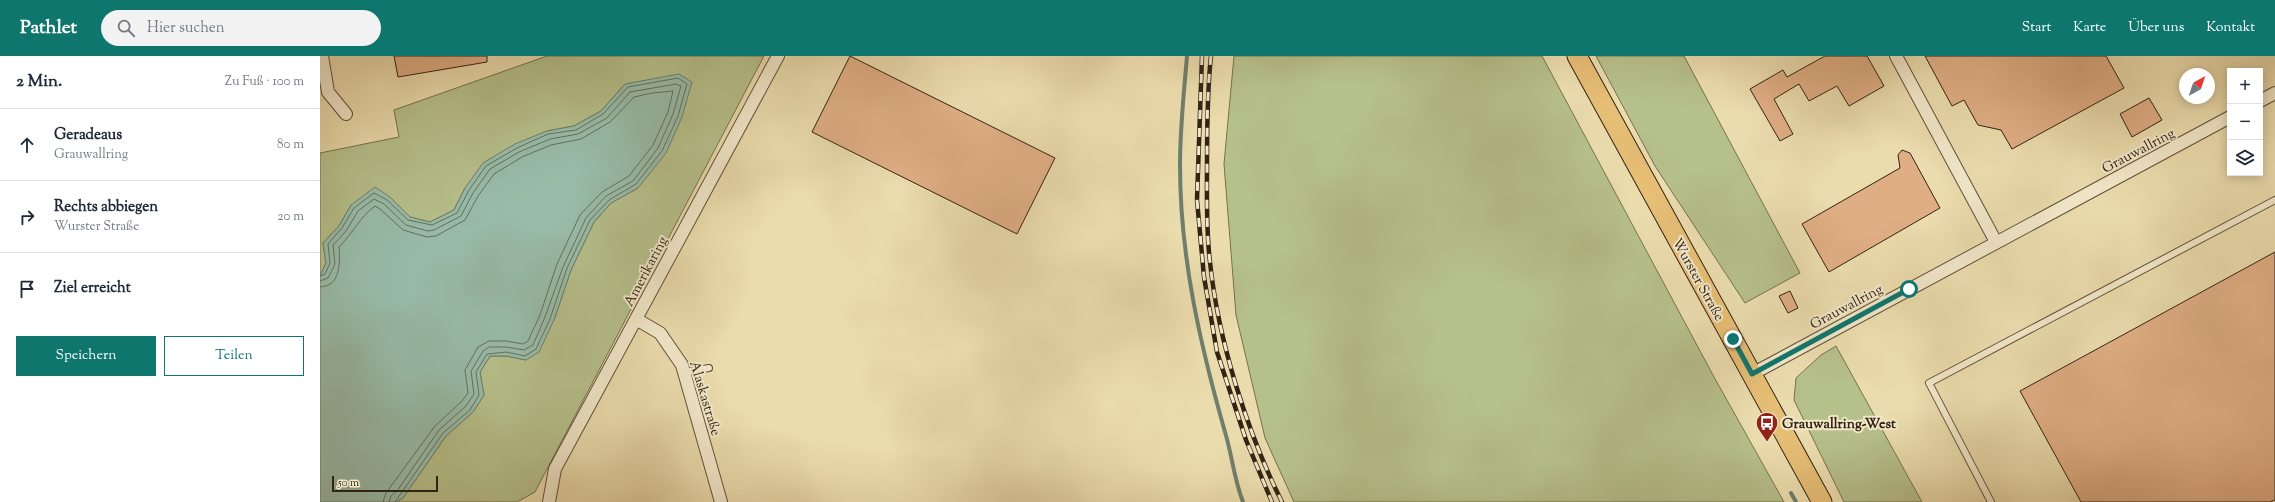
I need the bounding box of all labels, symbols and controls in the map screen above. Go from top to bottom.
search box [101,10,381,46]
text: Pathlet [20,15,77,42]
icon: search [115,17,137,39]
text: Hier suchen [147,18,225,39]
text: Start [2022,18,2051,38]
text: Karte [2073,18,2106,38]
text: Über uns [2128,18,2184,38]
text: Kontakt [2206,18,2255,38]
north arrow [2179,68,2215,104]
map controls [2227,68,2263,176]
button: + [2227,68,2263,104]
text: 2 Min. [16,70,62,94]
text: Zu Fuß · 100 m [225,73,304,91]
button: − [2227,104,2263,140]
street label: Grauwallring [2099,124,2179,179]
text: Geradeaus [54,125,122,146]
icon: ahead [16,134,38,156]
text: 80 m [277,136,304,154]
button: layers [2227,140,2263,176]
text: Grauwallring [54,146,128,164]
text: Rechts abbiegen [54,197,158,218]
icon: right [16,206,38,228]
text: 20 m [278,208,304,226]
text: Wurster Straße [54,218,139,236]
street label: Amerikaring [620,233,674,310]
street label: Wurster Straße [1666,235,1728,325]
icon: arrive [16,278,38,300]
text: Ziel erreicht [54,278,131,299]
street label: Grauwallring [1807,280,1887,335]
route start [1900,280,1918,298]
route end [1724,330,1742,348]
button: Speichern [16,336,156,376]
button: Teilen [164,336,304,376]
street label: Alaskastraße [683,359,725,438]
bus stop icon: Grauwallring-West [1754,410,1780,443]
place label: Grauwallring-West [1782,415,1896,435]
scale bar [332,474,438,493]
text: 50 m [338,475,359,491]

